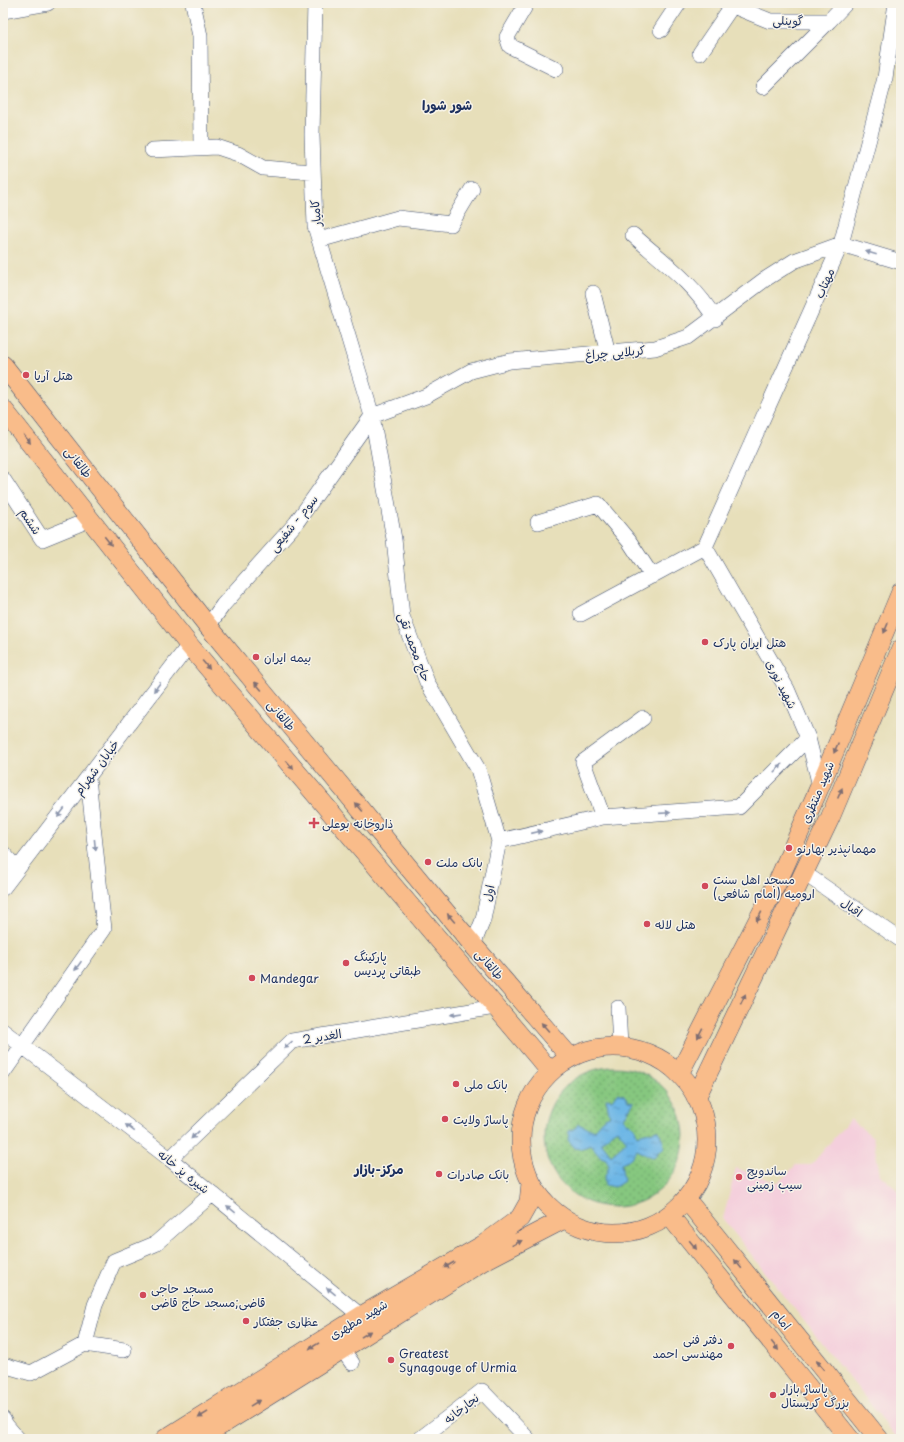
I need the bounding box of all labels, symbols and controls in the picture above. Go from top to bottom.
street label: گوینلی [772,10,804,30]
district label: شور شورا [422,95,472,114]
street label: کامیار [305,199,325,228]
one-way arrow [865,250,877,256]
street label: مهتاب [809,265,839,301]
street label: کربلایی چراغ [584,340,646,365]
place label: هتل آریا [34,366,73,384]
marker: هتل آریا [21,370,31,380]
one-way arrow [23,434,32,445]
street label: طالقانی [61,442,97,482]
street label: سوم - شفیعی [264,490,323,556]
street label: ششم [15,504,46,538]
one-way arrow [104,535,113,546]
street label: حاج محمد تقی [393,610,436,685]
one-way arrow [883,622,889,633]
place label: هتل ایران پارک [713,633,786,651]
marker: هتل ایران پارک [700,637,710,647]
place label: بیمه ایران [264,648,311,666]
marker: بیمه ایران [251,652,261,662]
street label: شهید نوری [762,656,802,712]
one-way arrow [201,660,210,671]
one-way arrow [253,681,262,691]
one-way arrow [153,682,161,693]
street label: طالقانی [264,696,300,734]
street label: خیابان شهرام [69,735,124,799]
one-way arrow [833,742,839,753]
street label: شهید منتظری [796,758,838,826]
one-way arrow [285,759,294,770]
one-way arrow [774,763,783,773]
one-way arrow [838,787,844,799]
one-way arrow [355,802,363,813]
one-way arrow [56,807,65,818]
one-way arrow [659,809,671,816]
place label: ذاروخانه بوعلی [322,814,393,832]
marker: ذاروخانه بوعلی [309,818,319,828]
one-way arrow [531,829,543,835]
one-way arrow [92,839,98,851]
place label: مهمانپذیر بهارنو [796,839,876,857]
marker: مهمانپذیر بهارنو [784,843,794,853]
place label: بانک ملت [436,853,483,871]
marker: بانک ملت [423,857,433,867]
place label: مسجد اهل سنت ارومیه (امام شافعی) [713,870,815,903]
marker: مسجد اهل سنت ارومیه (امام شافعی) [700,881,710,891]
street label: اول [477,883,499,903]
street label: اقبال [837,893,867,921]
one-way arrow [756,911,762,923]
one-way arrow [447,913,456,923]
place label: هتل لاله [655,915,696,933]
marker: هتل لاله [642,919,652,929]
street label: طالقانی [472,945,508,983]
place label: پارکینگ طبقاتی پردیس [354,947,421,979]
marker: پارکینگ طبقاتی پردیس [341,958,351,968]
one-way arrow [74,961,82,971]
place label: Mandegar [260,969,319,987]
marker: Mandegar [247,973,257,983]
one-way arrow [740,994,746,1005]
one-way arrow [450,1011,462,1017]
one-way arrow [540,1022,549,1033]
street label: 2 الغدیر [301,1024,343,1048]
one-way arrow [697,1027,703,1039]
one-way arrow [283,1040,293,1050]
place label: بانک ملی [464,1075,508,1093]
marker: بانک ملی [451,1079,461,1089]
place label: پاساژ ولایت [453,1110,508,1128]
marker: پاساژ ولایت [440,1114,450,1124]
one-way arrow [124,1123,135,1132]
one-way arrow [190,1130,200,1140]
street label: شیره پز خانه [154,1145,214,1197]
district label: مرکز-بازار [353,1159,404,1178]
place label: ساندویچ سیب زمینی [747,1161,802,1193]
place label: بانک صادرات [447,1165,509,1183]
marker: بانک صادرات [434,1169,444,1179]
marker: ساندویچ سیب زمینی [734,1172,744,1182]
one-way arrow [225,1205,236,1213]
one-way arrow [689,1239,698,1250]
one-way arrow [512,1240,523,1246]
one-way arrow [734,1258,742,1269]
one-way arrow [444,1261,454,1269]
place label: مسجد حاجی قاضی;مسجد حاج قاضی [151,1279,266,1312]
one-way arrow [326,1287,337,1296]
marker: مسجد حاجی قاضی;مسجد حاج قاضی [138,1290,148,1300]
street label: شهید مطهری [325,1295,391,1343]
street label: امام [767,1305,796,1334]
place label: عظاری جفتکار [253,1312,318,1330]
marker: عظاری جفتکار [241,1316,251,1326]
one-way arrow [360,1330,371,1338]
place label: دفتر فنی مهندسی احمد [652,1330,723,1362]
marker: دفتر فنی مهندسی احمد [726,1341,736,1351]
one-way arrow [771,1341,779,1352]
one-way arrow [309,1342,319,1350]
place label: Greatest Synagouge of Urmia [399,1344,517,1376]
marker: Greatest Synagouge of Urmia [386,1355,396,1365]
one-way arrow [815,1360,824,1371]
place label: پاساژ بازار بزرگ کریستال [780,1379,849,1411]
street label: نجارخانه [440,1388,482,1428]
marker: پاساژ بازار بزرگ کریستال [768,1390,778,1400]
one-way arrow [250,1400,261,1407]
one-way arrow [198,1411,208,1419]

